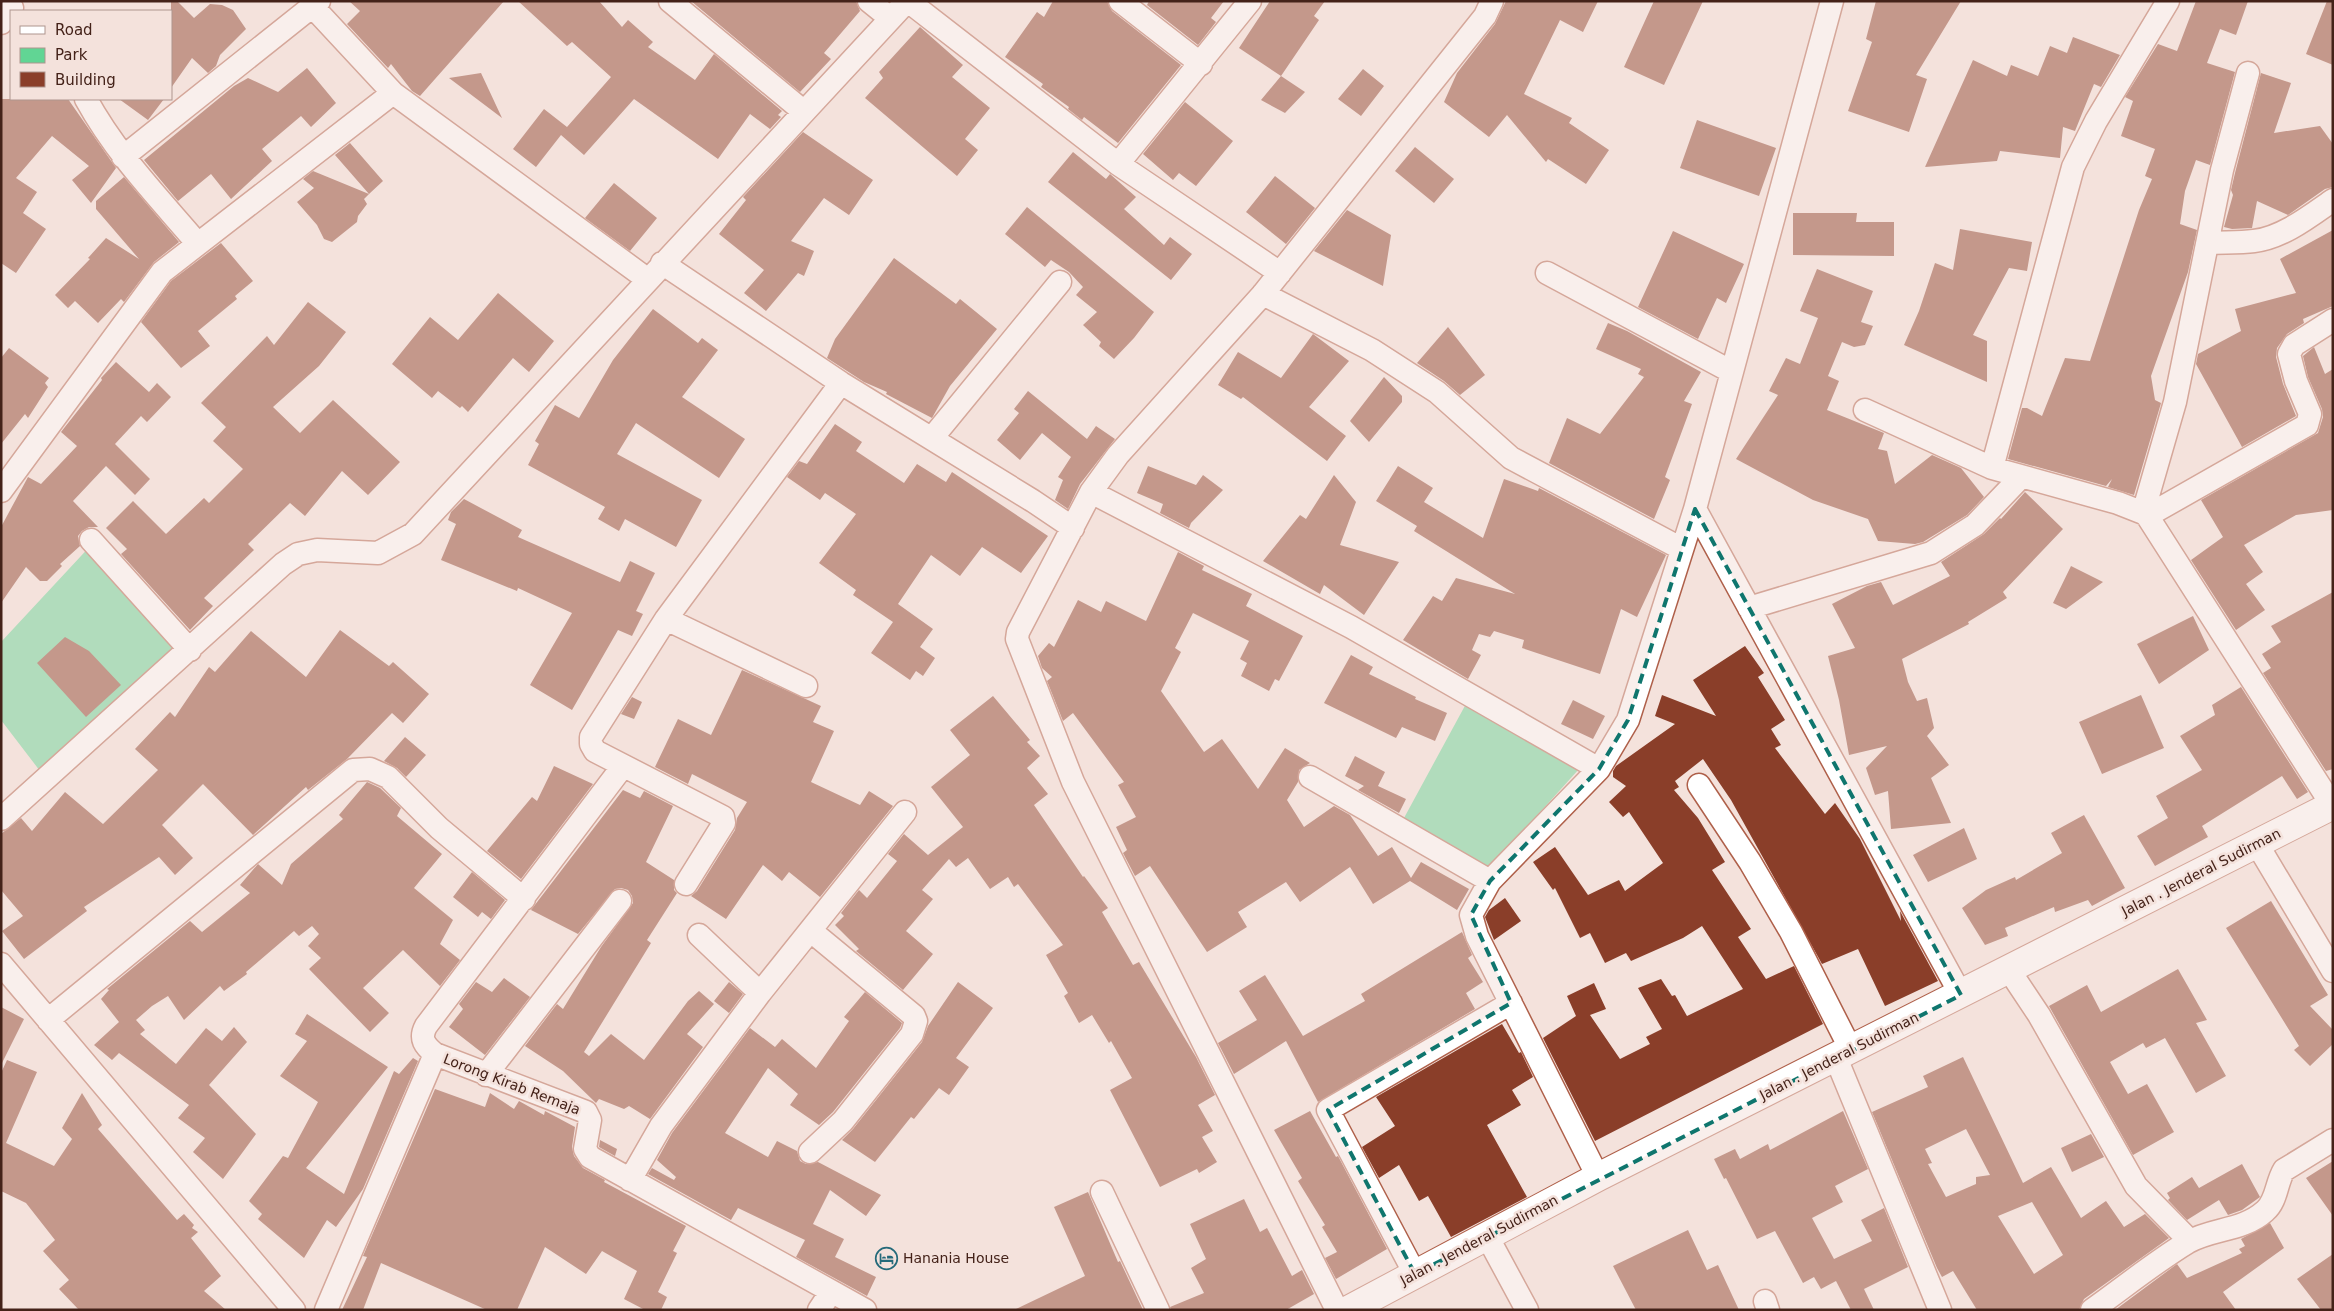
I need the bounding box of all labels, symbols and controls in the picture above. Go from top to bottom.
legend [10,10,172,100]
text: Road [55,21,93,39]
text: Park [55,46,88,64]
text: Building [55,71,116,89]
street label: Jalan . Jenderal Sudirman [2118,825,2283,920]
street label: Jalan . Jenderal Sudirman [1756,1009,1921,1104]
street label: Lorong Kirab Remaja [441,1050,583,1118]
street label: Jalan . Jenderal Sudirman [1397,1192,1561,1289]
hotel icon: Hanania House [875,1246,899,1270]
place label: Hanania House [903,1250,1009,1266]

